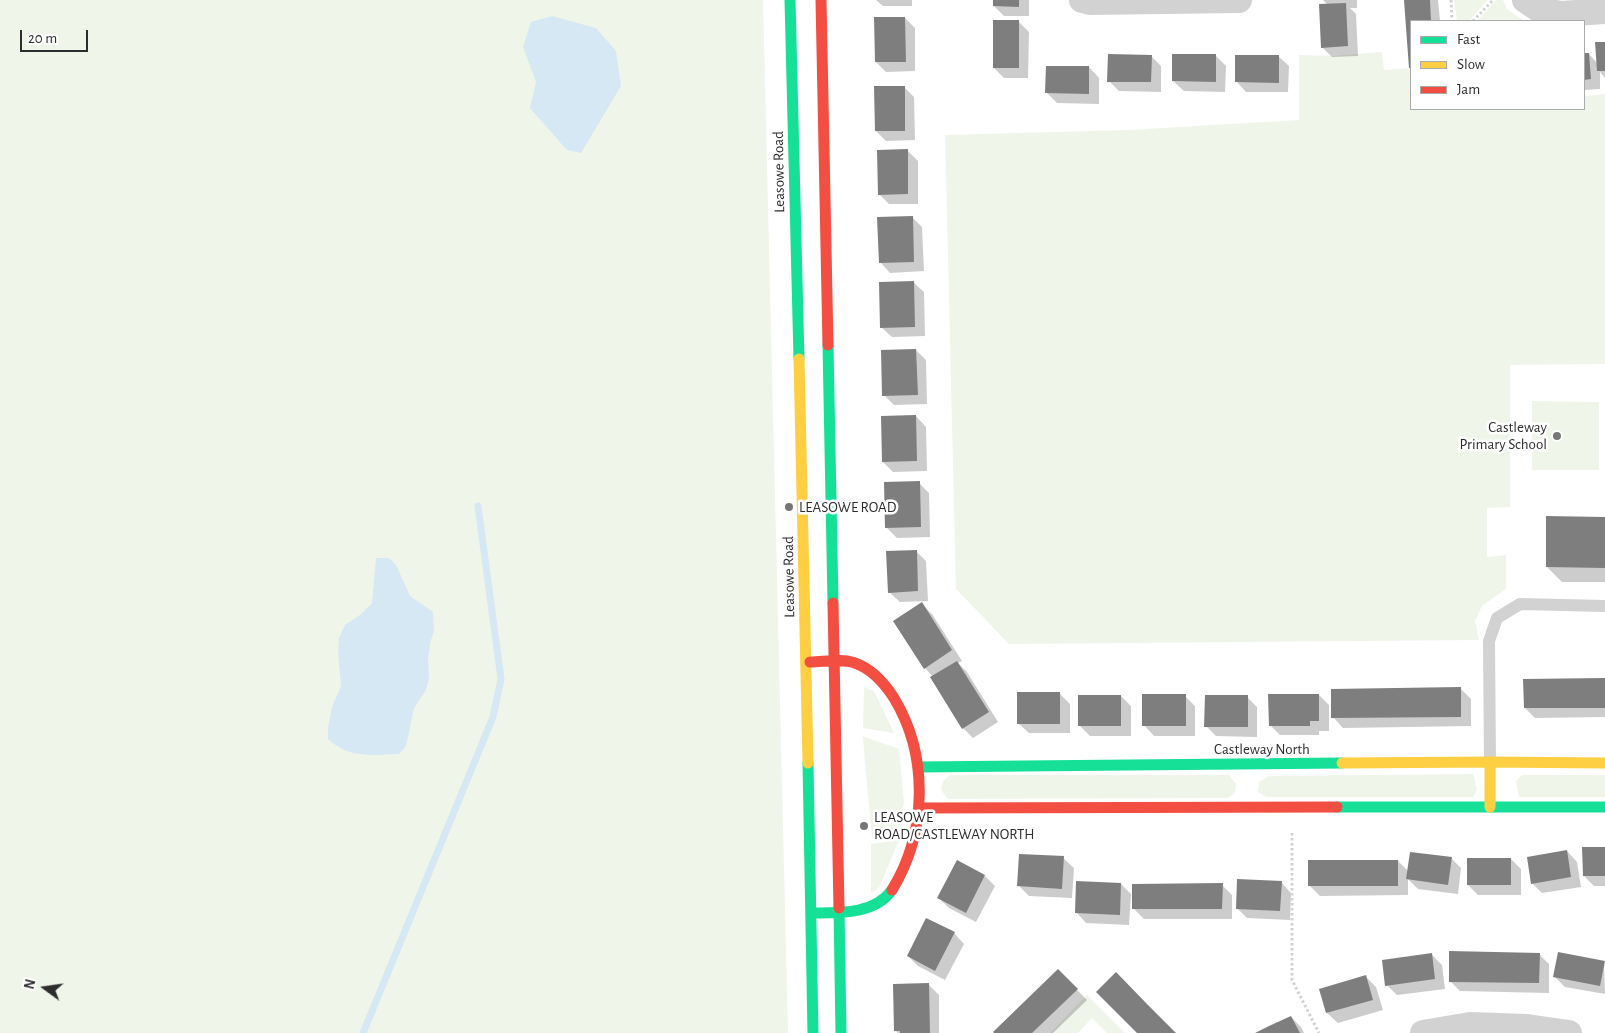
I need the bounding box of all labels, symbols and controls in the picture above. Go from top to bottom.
scale bar [22,20,90,52]
legend [1410,20,1585,110]
text: 20 m [28,31,57,46]
text: Fast [1457,32,1480,47]
text: Slow [1457,57,1485,72]
text: Jam [1457,82,1480,97]
street label: Leasowe Road [769,131,789,213]
place label: Castleway Primary School [1459,418,1547,453]
marker: Castleway Primary School [1551,430,1563,442]
place label: LEASOWE ROAD [799,498,896,516]
marker: LEASOWE ROAD [783,501,795,513]
street label: Leasowe Road [779,536,799,618]
street label: Castleway North [1214,740,1310,758]
place label: LEASOWE ROAD/CASTLEWAY NORTH [874,808,1035,843]
marker: LEASOWE ROAD/CASTLEWAY NORTH [858,820,870,832]
north arrow [20,963,70,1013]
text: N [22,978,38,991]

